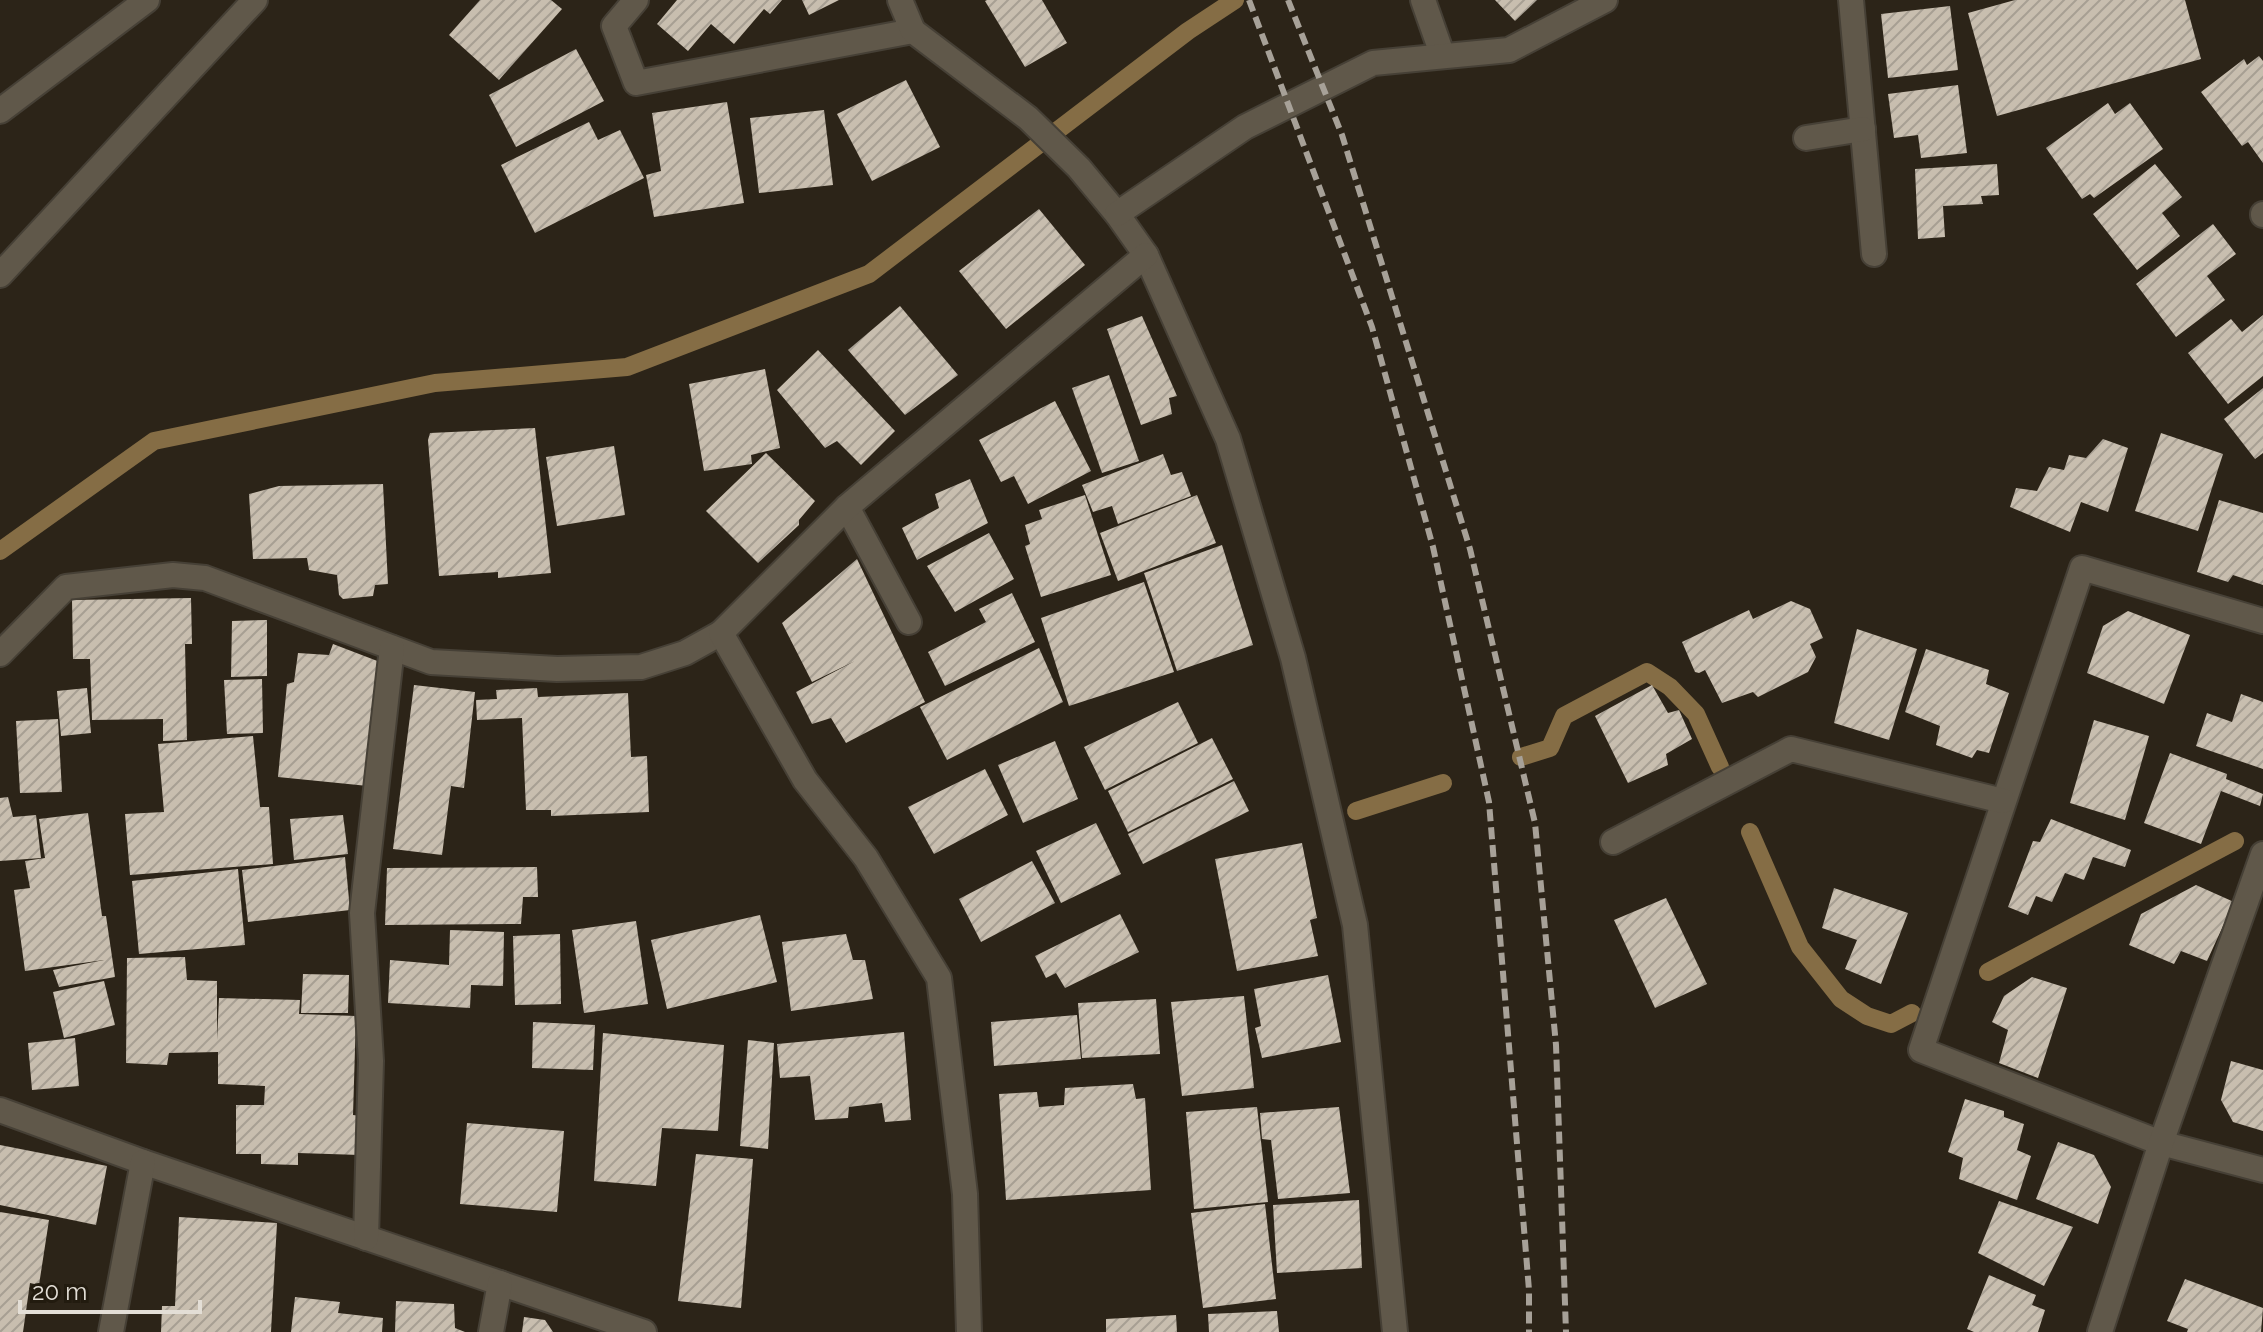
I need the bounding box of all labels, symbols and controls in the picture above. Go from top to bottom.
scale bar [20,1264,200,1314]
text: 20 m [32,1277,87,1306]

